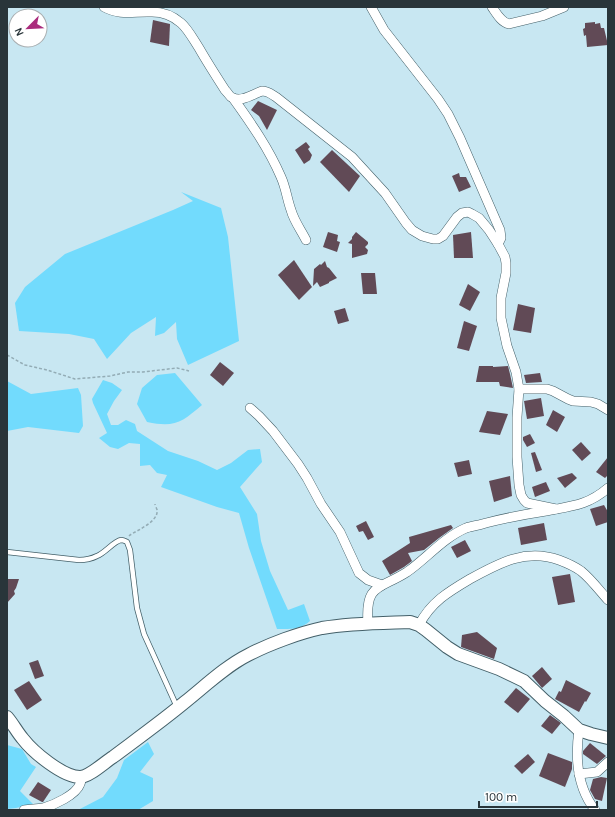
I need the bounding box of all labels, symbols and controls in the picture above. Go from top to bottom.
north arrow [8,8,48,48]
text: N [12,26,27,38]
scale bar [479,783,597,809]
text: 100 m [485,790,517,804]

